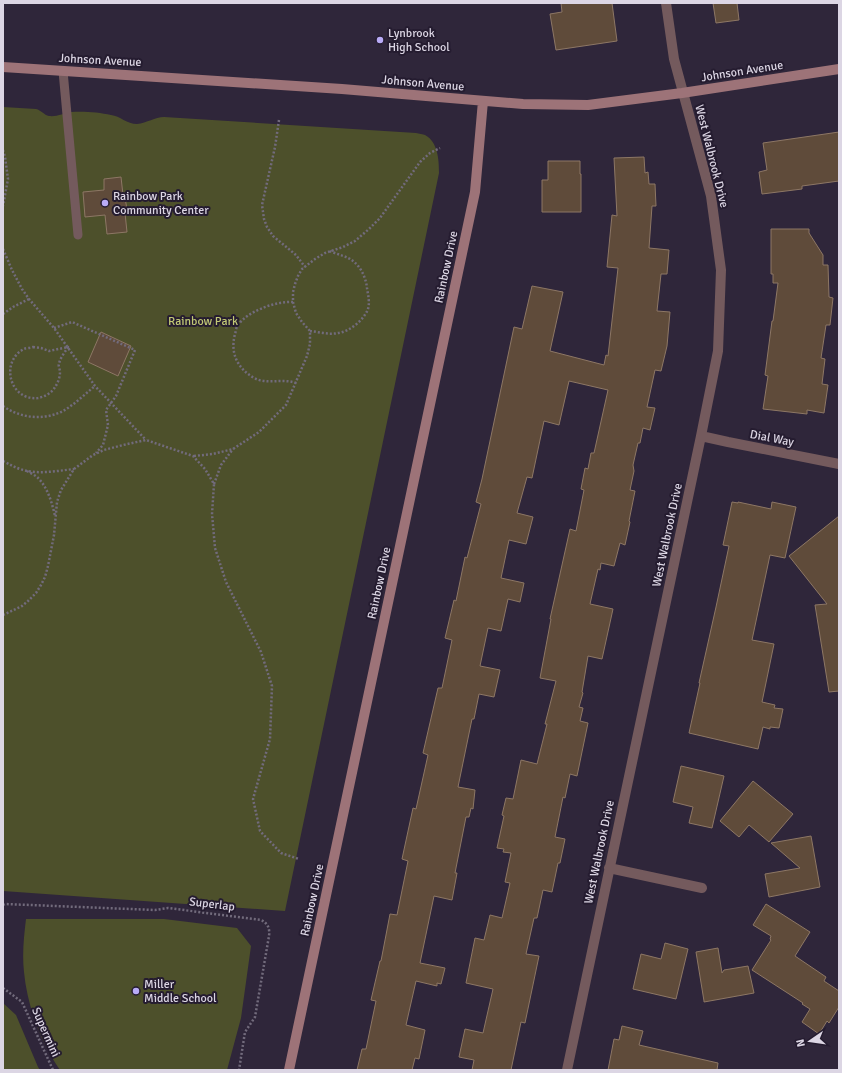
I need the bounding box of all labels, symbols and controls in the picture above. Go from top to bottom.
place label: Lynbrook High School [388,26,450,55]
marker: Lynbrook High School [375,35,385,45]
street label: Johnson Avenue [58,51,142,70]
street label: Johnson Avenue [700,58,784,85]
street label: Johnson Avenue [381,72,465,95]
street label: West Walbrook Drive [691,103,732,209]
place label: Rainbow Park Community Center [113,189,209,218]
marker: Rainbow Park Community Center [100,198,110,208]
street label: Rainbow Drive [431,230,461,305]
park label: Rainbow Park [168,314,238,329]
street label: Dial Way [749,427,796,450]
street label: West Walbrook Drive [649,482,686,588]
street label: Rainbow Drive [364,546,394,621]
street label: West Walbrook Drive [581,799,618,905]
street label: Rainbow Drive [297,863,327,938]
street label: Superlap [188,894,236,915]
place label: Miller Middle School [144,977,217,1006]
marker: Miller Middle School [131,986,141,996]
street label: Supermini [28,1005,63,1059]
north arrow [790,1021,830,1061]
text: N [794,1038,808,1048]

